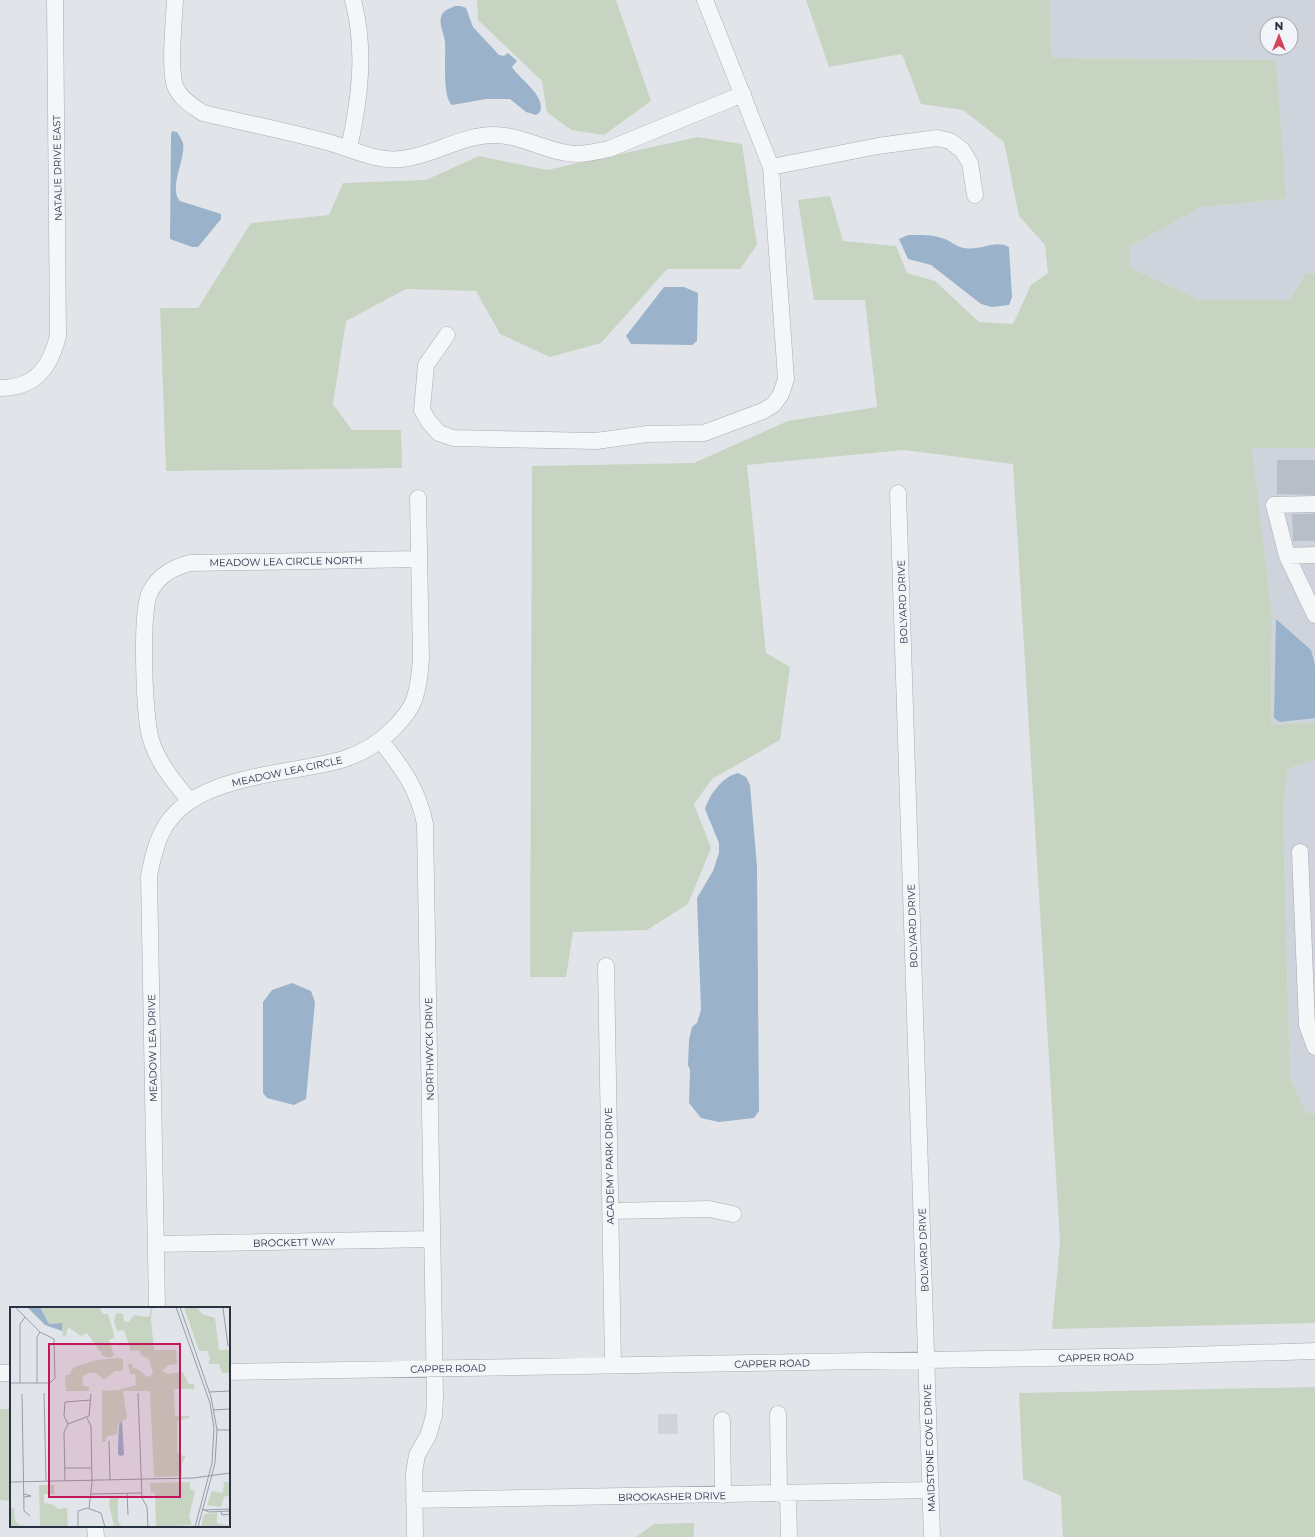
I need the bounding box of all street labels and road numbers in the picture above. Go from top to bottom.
street label: NATALIE DRIVE EAST [50,115,65,221]
street label: MEADOW LEA CIRCLE NORTH [209,554,363,569]
street label: BOLYARD DRIVE [895,559,910,644]
street label: MEADOW LEA CIRCLE [231,753,344,790]
street label: BOLYARD DRIVE [905,883,920,968]
street label: MEADOW LEA DRIVE [145,994,160,1102]
street label: NORTHWYCK DRIVE [422,997,437,1101]
street label: ACADEMY PARK DRIVE [602,1107,617,1225]
street label: BOLYARD DRIVE [916,1207,931,1292]
street label: BROCKETT WAY [253,1235,336,1250]
street label: CAPPER ROAD [1058,1350,1134,1365]
street label: CAPPER ROAD [734,1356,810,1371]
street label: CAPPER ROAD [410,1361,486,1376]
street label: MAIDSTONE COVE DRIVE [921,1383,938,1512]
street label: BROOKASHER DRIVE [618,1489,727,1504]

